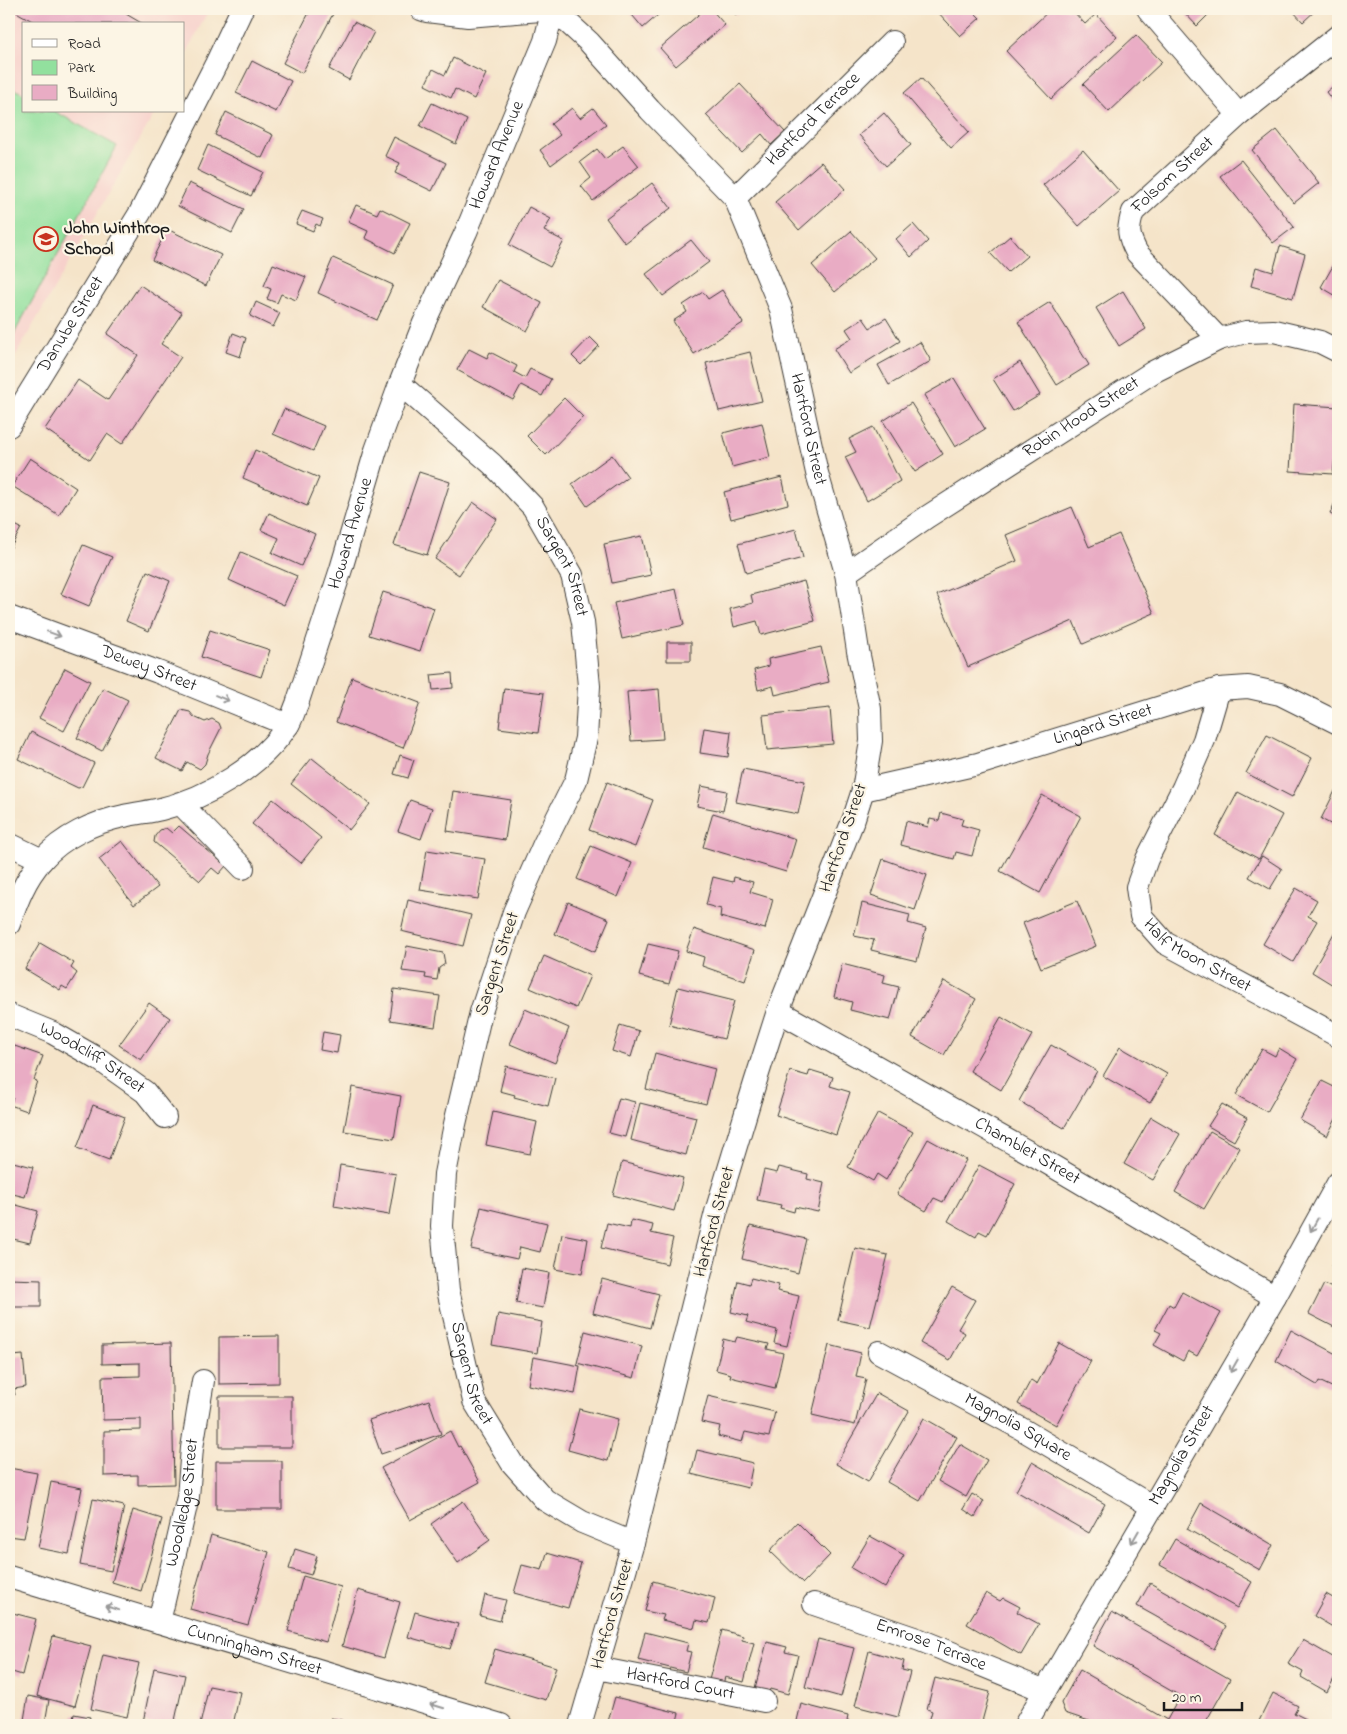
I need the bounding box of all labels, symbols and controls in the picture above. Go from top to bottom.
legend [22,22,185,112]
text: Road [68,33,101,55]
text: Park [68,57,96,79]
street label: Hartford Terrace [761,66,868,173]
text: Building [67,83,117,106]
street label: Howard Avenue [464,96,532,214]
street label: Folsom Street [1125,131,1220,221]
place label: John Winthrop School [64,216,170,263]
school or university icon: John Winthrop School [33,226,59,252]
street label: Danube Street [31,271,111,379]
street label: Hartford Street [783,371,833,489]
street label: Robin Hood Street [1018,371,1145,465]
street label: Howard Avenue [322,474,380,593]
street label: Sargent Street [528,512,594,619]
one-way arrow [46,630,62,639]
street label: Dewey Street [96,639,201,699]
one-way arrow [215,695,230,704]
street label: Lingard Street [1050,697,1156,753]
street label: Hartford Street [813,780,875,896]
street label: Sargent Street [469,909,528,1020]
street label: Half Moon Street [1136,913,1256,1000]
street label: Woodcliff Street [36,1016,150,1101]
street label: Chamblet Street [969,1111,1085,1192]
street label: Hartford Street [688,1164,742,1280]
one-way arrow [1309,1217,1319,1232]
street label: Sargent Street [443,1319,499,1431]
one-way arrow [1229,1359,1239,1373]
street label: Magnolia Square [959,1387,1077,1469]
street label: Magnolia Street [1143,1400,1222,1511]
street label: Woodledge Street [159,1436,206,1570]
one-way arrow [1130,1530,1140,1544]
street label: Hartford Street [585,1556,641,1672]
one-way arrow [105,1602,121,1612]
street label: Emrose Terrace [872,1613,991,1679]
street label: Cunningham Street [184,1618,325,1683]
street label: Hartford Court [624,1661,737,1708]
scale bar [1164,1679,1242,1711]
text: 20 m [1172,1687,1202,1709]
one-way arrow [430,1701,446,1711]

